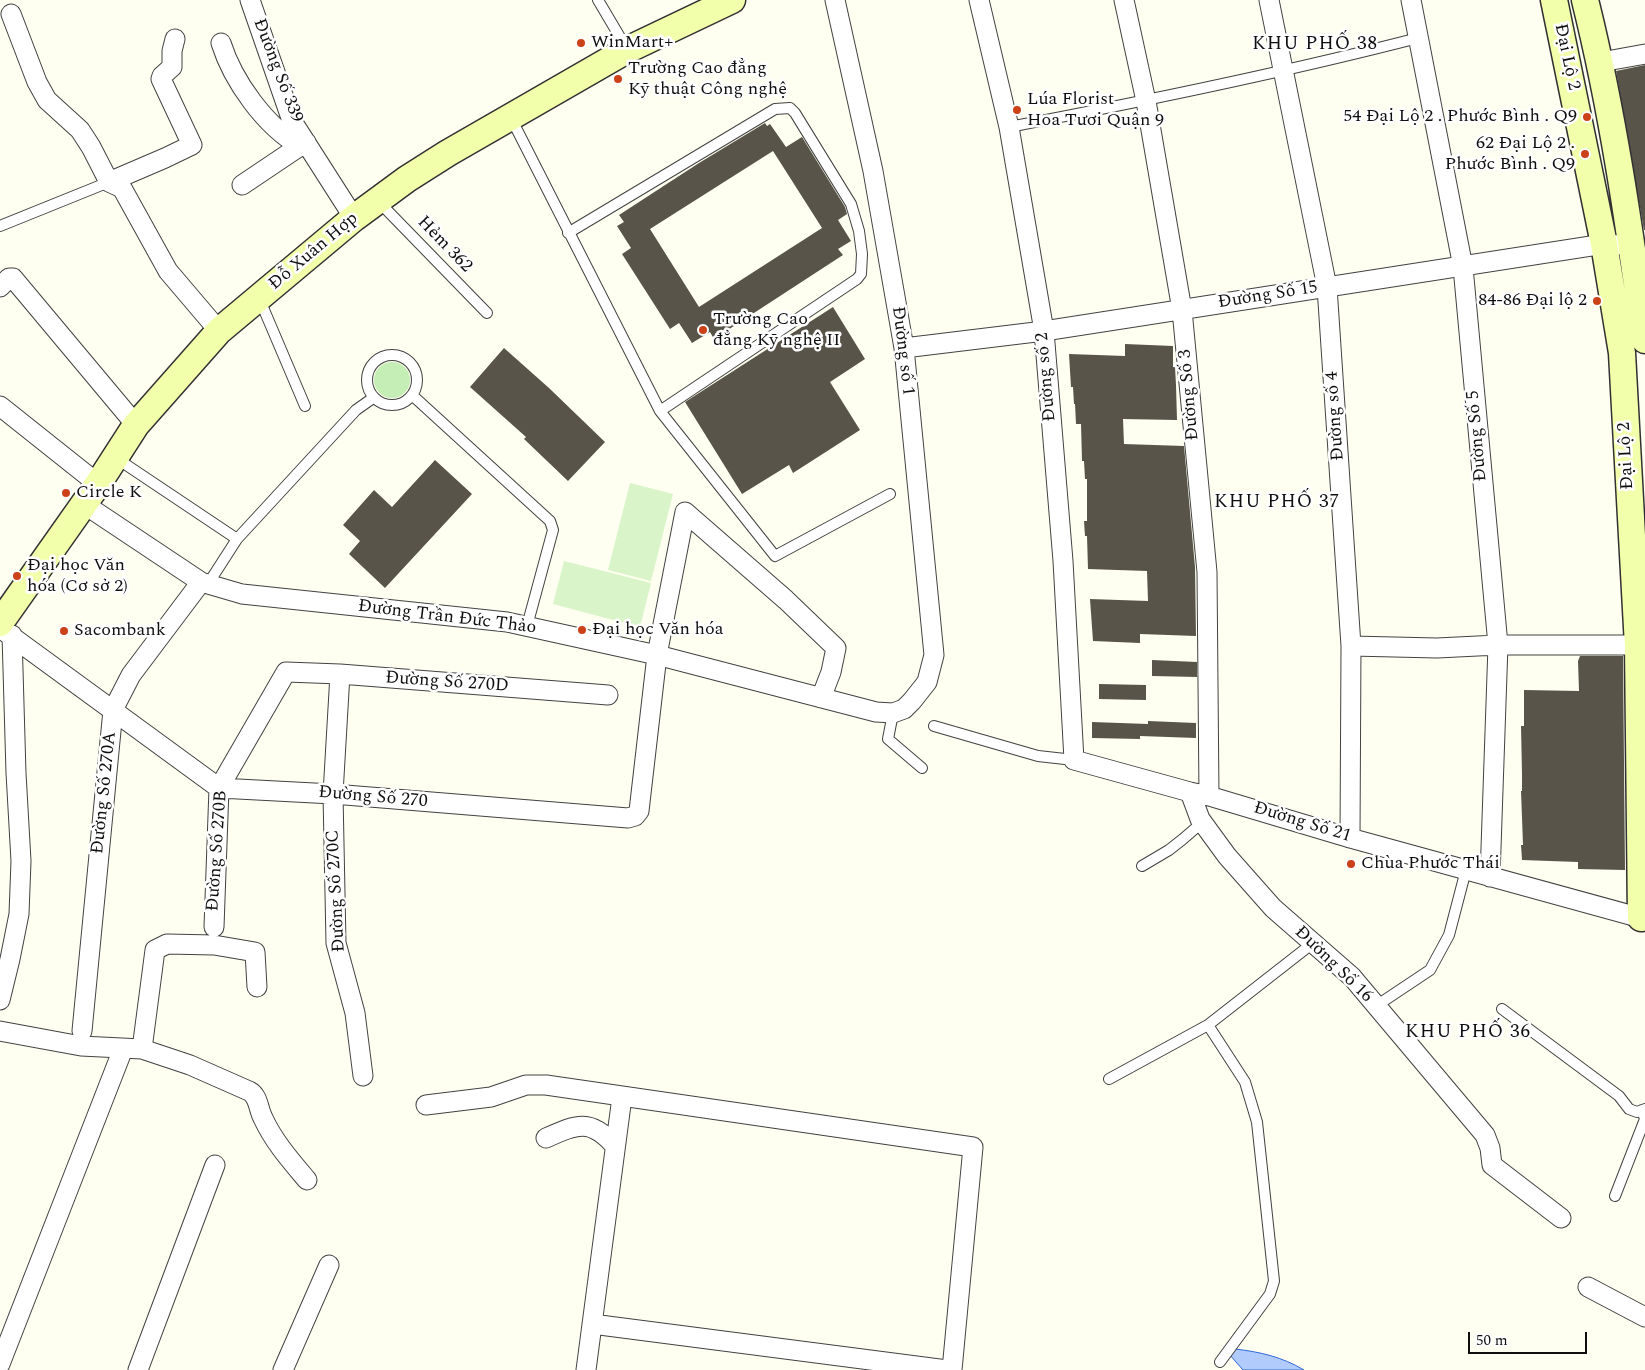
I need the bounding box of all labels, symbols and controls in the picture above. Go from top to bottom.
street label: Đường Số 339 [247,16,307,126]
street label: Đại Lộ 2 [1548,22,1584,92]
place label: WinMart+ [591,32,673,54]
district label: KHU PHỐ 38 [1251,34,1379,56]
marker: WinMart+ [575,37,587,49]
place label: Trường Cao đẳng Kỹ thuật Công nghệ [628,58,787,100]
marker: Trường Cao đẳng Kỹ thuật Công nghệ [612,73,624,85]
place label: Lúa Florist Hoa Tươi Quận 9 [1027,89,1164,132]
marker: Lúa Florist Hoa Tươi Quận 9 [1011,104,1023,116]
place label: 54 Đại Lộ 2 . Phước Bình . Q9 [1343,106,1577,128]
marker: 54 Đại Lộ 2 . Phước Bình . Q9 [1581,111,1593,123]
place label: 62 Đại Lộ 2 . Phước Bình . Q9 [1445,133,1575,176]
marker: 62 Đại Lộ 2 . Phước Bình . Q9 [1579,148,1591,160]
street label: Đỗ Xuân Hợp [265,209,363,295]
street label: Hẻm 362 [412,212,476,278]
street label: Đường Số 15 [1217,277,1319,315]
place label: 84-86 Đại lộ 2 [1478,290,1587,312]
marker: 84-86 Đại lộ 2 [1591,295,1603,307]
street label: Đường số 1 [886,305,918,397]
place label: Trường Cao đẳng Kỹ nghệ II [713,309,840,352]
marker: Trường Cao đẳng Kỹ nghệ II [697,324,709,336]
street label: Đường số 2 [1032,331,1062,423]
street label: Đường Số 3 [1175,348,1205,442]
street label: Đường số 4 [1322,371,1350,461]
street label: Đường Số 5 [1463,389,1493,483]
street label: Đại Lộ 2 [1614,422,1640,490]
place label: Circle K [76,482,142,504]
marker: Circle K [60,487,72,499]
district label: KHU PHỐ 37 [1213,492,1341,514]
place label: Đại học Văn hóa (Cơ sở 2) [27,555,128,598]
marker: Đại học Văn hóa (Cơ sở 2) [11,570,23,582]
street label: Đường Trần Đức Thảo [357,596,537,640]
place label: Đại học Văn hóa [592,619,724,641]
place label: Sacombank [74,620,166,642]
marker: Đại học Văn hóa [576,624,588,636]
marker: Sacombank [58,625,70,637]
street label: Đường Số 270D [385,668,509,698]
street label: Đường Số 270A [88,731,122,855]
street label: Đường Số 270 [317,782,429,814]
street label: Đường Số 270B [203,790,233,912]
street label: Đường Số 21 [1251,798,1353,848]
street label: Đường Số 270C [323,829,351,953]
place label: Chùa Phước Thái [1361,853,1500,875]
marker: Chùa Phước Thái [1345,858,1357,870]
street label: Đường Số 16 [1289,922,1377,1008]
district label: KHU PHỐ 36 [1404,1022,1532,1044]
scale bar [1470,1322,1589,1354]
text: 50 m [1476,1329,1508,1352]

